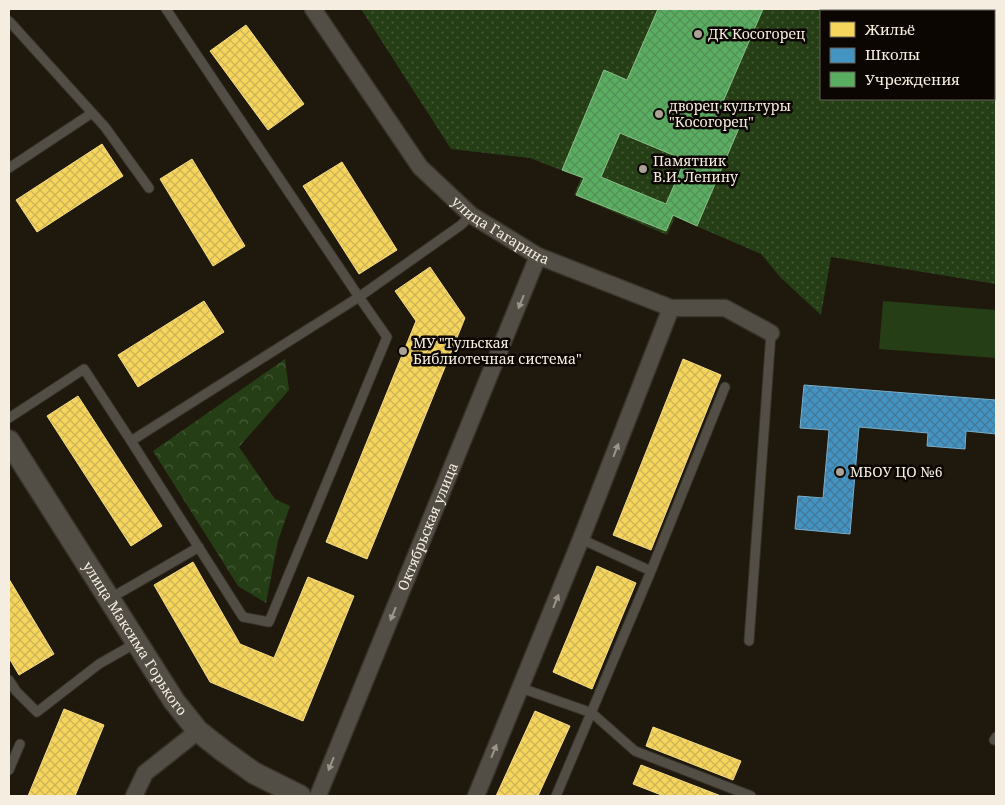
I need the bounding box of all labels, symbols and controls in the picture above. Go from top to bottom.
legend [820,10,995,100]
text: Жильё [864,19,915,39]
place label: ДК Косогорец [708,24,805,43]
marker: ДК Косогорец [692,28,704,40]
text: Школы [865,44,920,64]
text: Учреждения [865,69,960,89]
place label: дворец культуры "Косогорец" [669,96,791,131]
marker: дворец культуры "Косогорец" [653,108,665,120]
place label: Памятник В.И. Ленину [653,151,738,186]
marker: Памятник В.И. Ленину [637,163,649,175]
street label: улица Гагарина [448,192,552,268]
one-way arrow [517,295,525,310]
place label: МУ "Тульская Библиотечная система" [413,333,582,368]
marker: МУ "Тульская Библиотечная система" [397,345,409,357]
one-way arrow [612,442,620,457]
street label: Октябрьская улица [393,459,462,593]
place label: МБОУ ЦО №6 [850,462,943,481]
marker: МБОУ ЦО №6 [834,466,846,478]
street label: улица Максима Горького [79,557,192,719]
one-way arrow [552,593,560,608]
one-way arrow [388,607,396,621]
one-way arrow [491,744,499,758]
one-way arrow [327,757,335,772]

